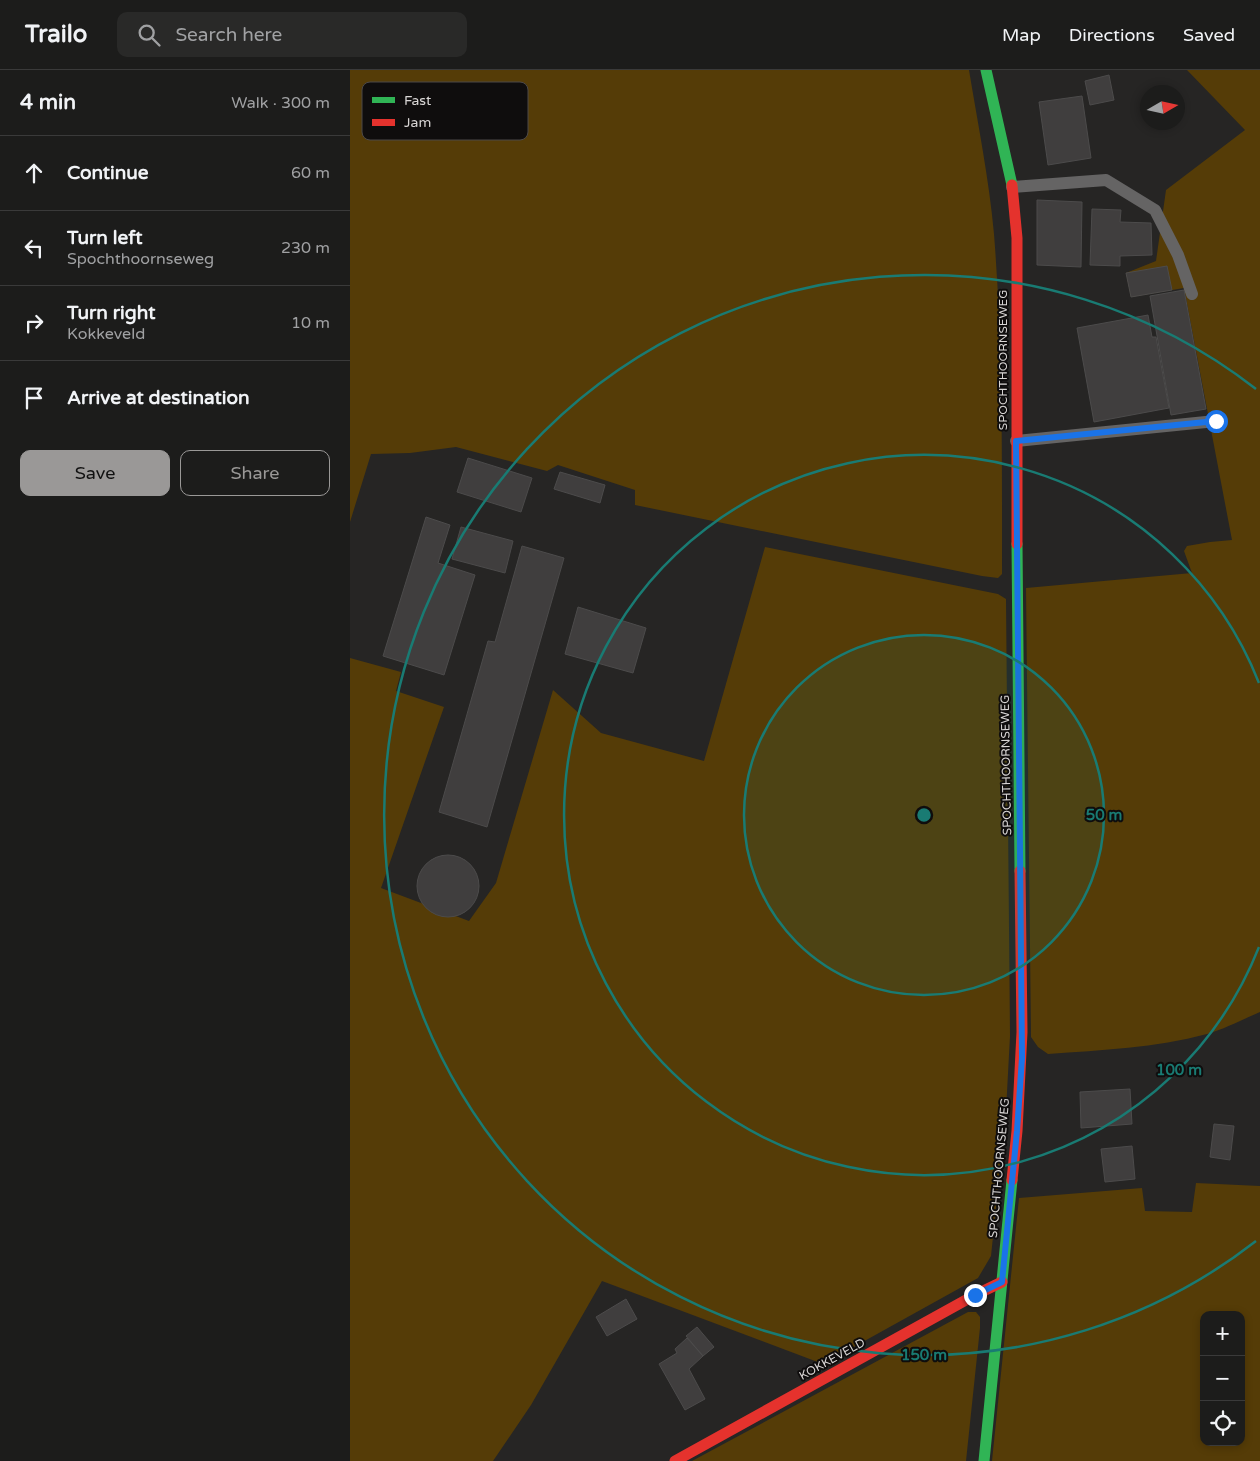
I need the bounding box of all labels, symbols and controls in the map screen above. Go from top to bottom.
search box [117,12,467,57]
text: Trailo [25,20,87,49]
icon: search [135,21,163,49]
text: Search here [175,24,282,46]
text: Map [1002,24,1041,46]
text: Directions [1069,24,1155,46]
text: Saved [1183,24,1235,46]
legend [362,82,528,140]
north arrow [1140,85,1185,130]
text: 4 min [20,90,76,115]
text: Fast [404,92,432,109]
text: Walk · 300 m [231,93,330,113]
text: Jam [404,114,431,131]
icon: ahead [20,159,48,187]
text: Continue [67,162,149,184]
text: 60 m [291,163,330,183]
text: Turn left [67,227,143,249]
icon: left [20,234,48,262]
text: 230 m [281,238,330,258]
text: Spochthoornseweg [67,249,214,269]
street label: SPOCHTHOORNSEWEG [996,290,1010,430]
text: Turn right [67,302,155,324]
icon: right [20,309,48,337]
text: 10 m [291,313,330,333]
text: Kokkeveld [67,324,145,344]
icon: arrive [20,384,48,412]
text: Arrive at destination [67,387,250,409]
route start [1205,410,1228,433]
button: Save [20,450,170,496]
button: Share [180,450,330,496]
street label: SPOCHTHOORNSEWEG [998,695,1014,835]
centre of rings [915,806,933,824]
text: 50 m [1086,806,1122,824]
text: 100 m [1156,1061,1202,1079]
street label: SPOCHTHOORNSEWEG [986,1097,1012,1239]
route end [964,1284,987,1307]
map controls [1200,1311,1245,1446]
button: + [1200,1311,1245,1356]
street label: KOKKEVELD [797,1335,867,1383]
text: 150 m [901,1346,947,1364]
button: − [1200,1356,1245,1401]
button: locate [1200,1401,1245,1446]

